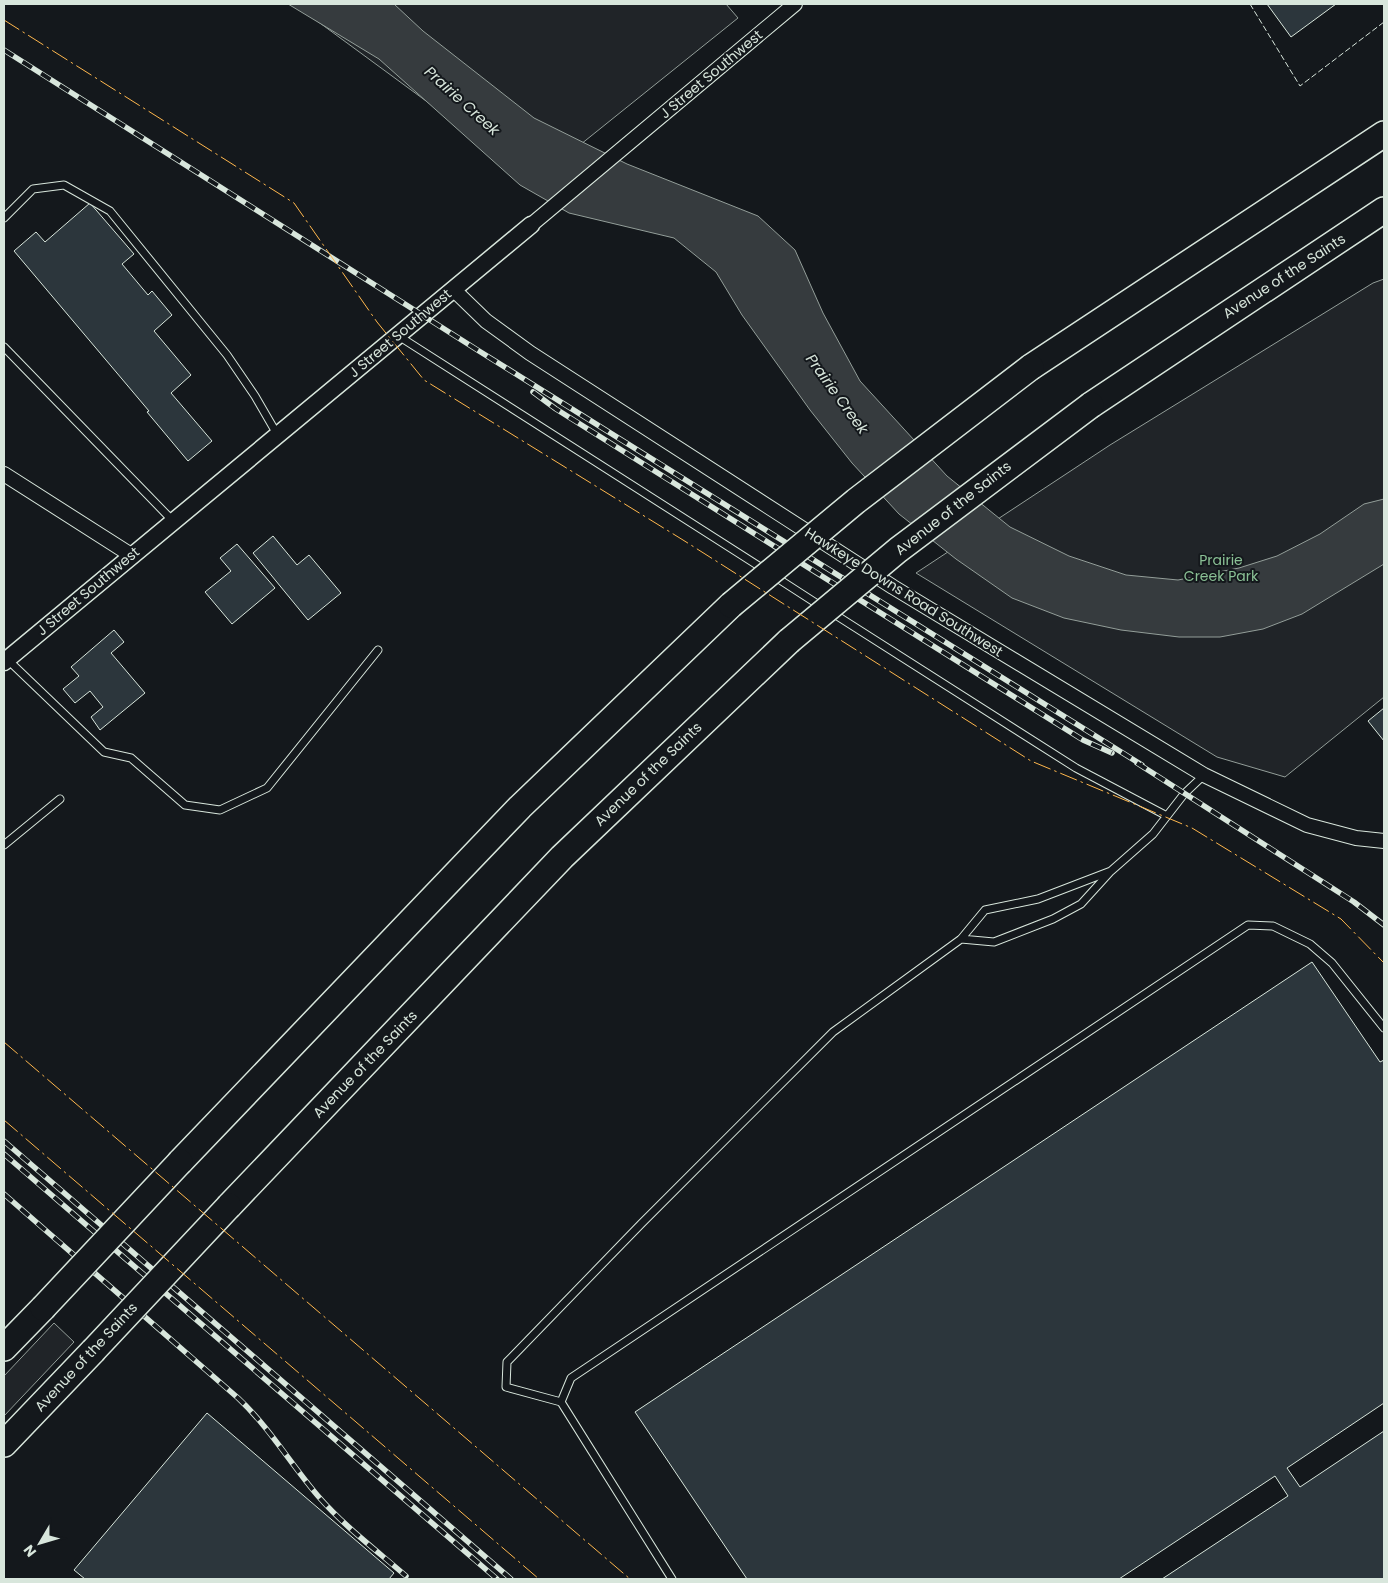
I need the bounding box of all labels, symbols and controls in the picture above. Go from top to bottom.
street label: J Street Southwest [655,25,767,123]
water label: Prairie Creek [420,61,505,141]
street label: Avenue of the Saints [1219,229,1349,323]
street label: J Street Southwest [344,284,456,382]
water label: Prairie Creek [801,349,874,439]
street label: Avenue of the Saints [891,456,1015,560]
street label: Hawkeye Downs Road Southwest [801,523,1007,661]
street label: J Street Southwest [32,542,144,640]
park label: Prairie Creek Park [1184,550,1259,586]
street label: Avenue of the Saints [590,717,706,831]
street label: Avenue of the Saints [308,1006,422,1122]
street label: Avenue of the Saints [30,1298,142,1416]
north arrow [15,1518,65,1568]
text: N [19,1541,41,1561]

